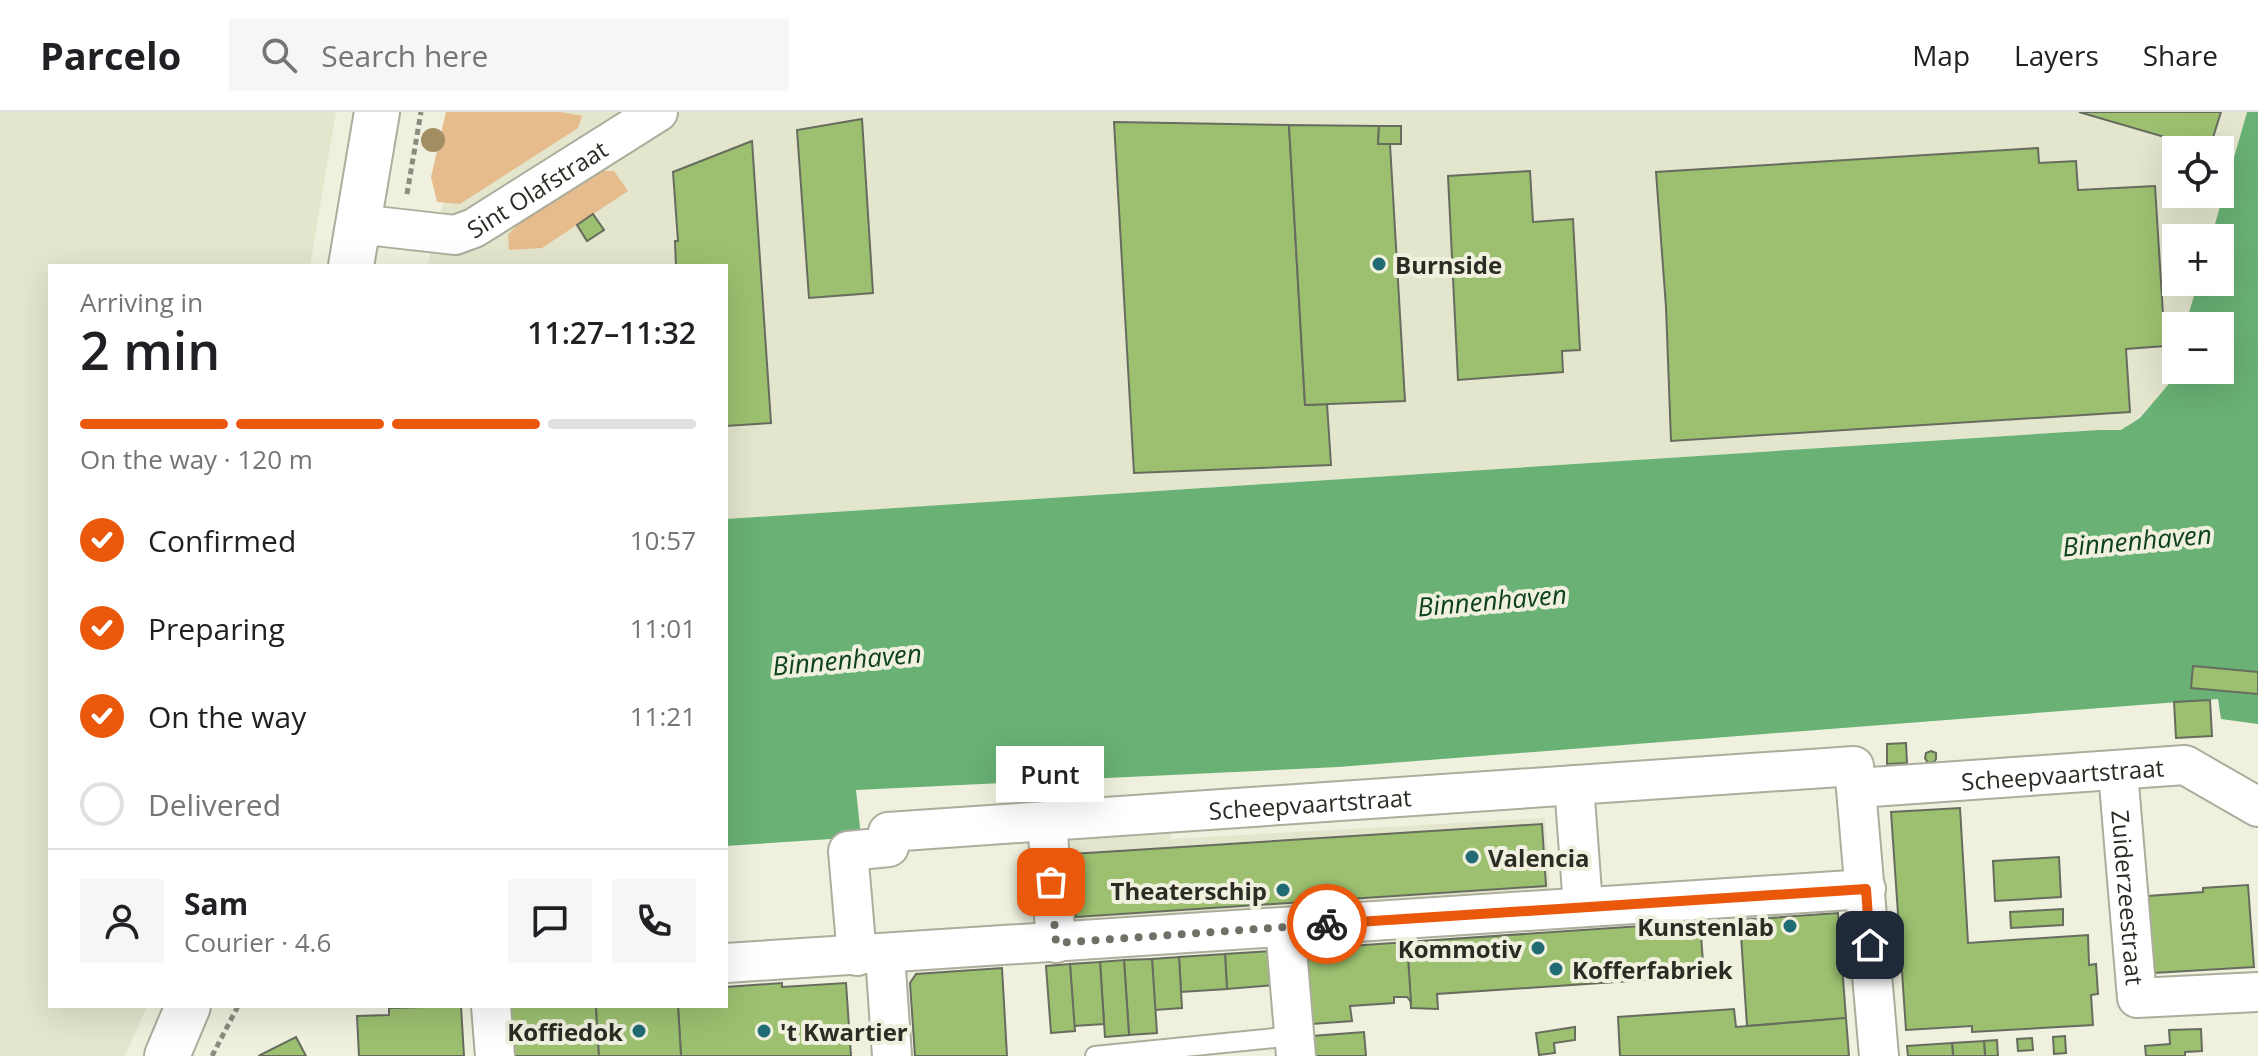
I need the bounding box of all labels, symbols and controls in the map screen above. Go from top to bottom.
search box [229,19,789,91]
text: Parcelo [40,29,181,81]
icon: search [257,33,301,77]
text: Search here [321,35,488,76]
text: Map [1912,36,1970,74]
text: Layers [2014,36,2099,74]
text: Share [2143,36,2218,74]
street label: Sint Olafstraat [460,132,613,245]
map controls [2162,136,2234,384]
button: locate [2162,136,2234,208]
button: + [2162,224,2234,296]
place label: Burnside [1395,248,1502,281]
marker: Burnside [1370,255,1388,273]
text: Arriving in [80,284,203,320]
text: 11:27–11:32 [527,312,696,353]
button: − [2162,312,2234,384]
text: 2 min [80,314,220,385]
text: On the way · 120 m [80,441,313,477]
water label: Binnenhaven [2061,516,2213,564]
icon: check [80,518,124,562]
text: Confirmed [148,520,296,561]
text: 10:57 [630,522,696,558]
water label: Binnenhaven [1416,576,1568,624]
icon: check [80,606,124,650]
text: Preparing [148,608,285,649]
text: 11:01 [630,610,696,646]
water label: Binnenhaven [771,635,923,683]
icon: check [80,694,124,738]
text: On the way [148,696,306,737]
text: 11:21 [630,698,696,734]
callout: Punt [997,746,1105,802]
street label: Scheepvaartstraat [1960,750,2165,797]
text: Punt [1020,756,1080,792]
street label: Scheepvaartstraat [1208,780,1413,826]
text: Delivered [148,784,281,825]
street label: Zuiderzeestraat [2105,809,2152,987]
place label: Valencia [1488,841,1590,874]
pin [1017,848,1085,916]
marker: Valencia [1463,848,1481,866]
icon: bag [1029,860,1073,904]
place label: Theaterschip [1111,874,1267,907]
button: person [80,879,164,963]
button: chat [508,879,592,963]
button: phone [612,879,696,963]
marker: Theaterschip [1274,881,1292,899]
text: Sam [184,883,248,924]
courier [1287,884,1367,964]
icon: bike [1305,902,1349,946]
place label: Kunstenlab [1637,910,1774,943]
pin [1836,911,1904,979]
marker: Kunstenlab [1781,917,1799,935]
icon: home [1848,923,1892,967]
text: Courier · 4.6 [184,924,331,960]
place label: Kommotiv [1398,932,1522,965]
marker: Kommotiv [1529,939,1547,957]
place label: Kofferfabriek [1572,953,1733,986]
marker: Kofferfabriek [1547,960,1565,978]
place label: Koffiedok [507,1015,623,1048]
place label: 't Kwartier [780,1015,908,1048]
marker: Koffiedok [630,1022,648,1040]
marker: 't Kwartier [755,1022,773,1040]

